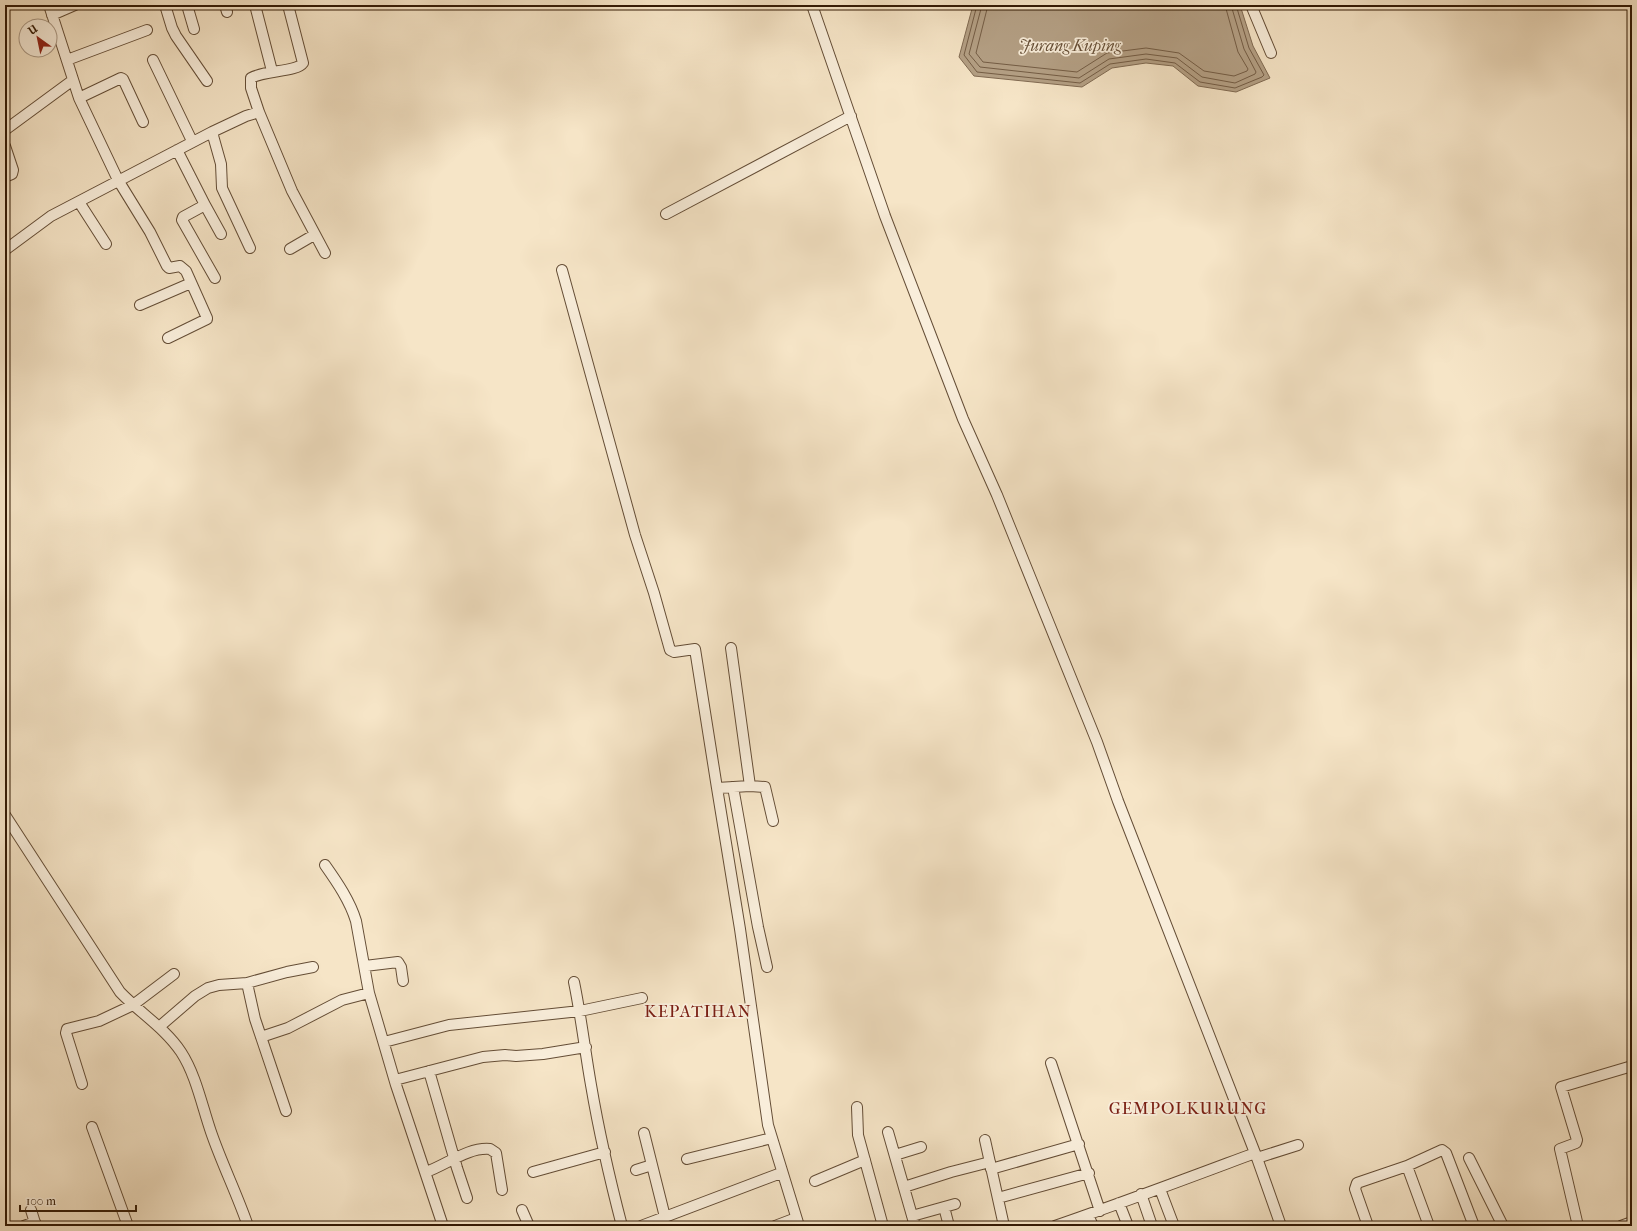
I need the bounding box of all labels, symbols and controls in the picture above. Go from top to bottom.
north arrow [18,18,58,58]
text: U [25,22,40,38]
water label: Jurang Kuping [1019,36,1122,55]
district label: KEPATIHAN [644,1001,752,1021]
district label: GEMPOLKURUNG [1109,1098,1267,1118]
scale bar [20,1187,136,1213]
text: 100 m [26,1194,56,1208]

